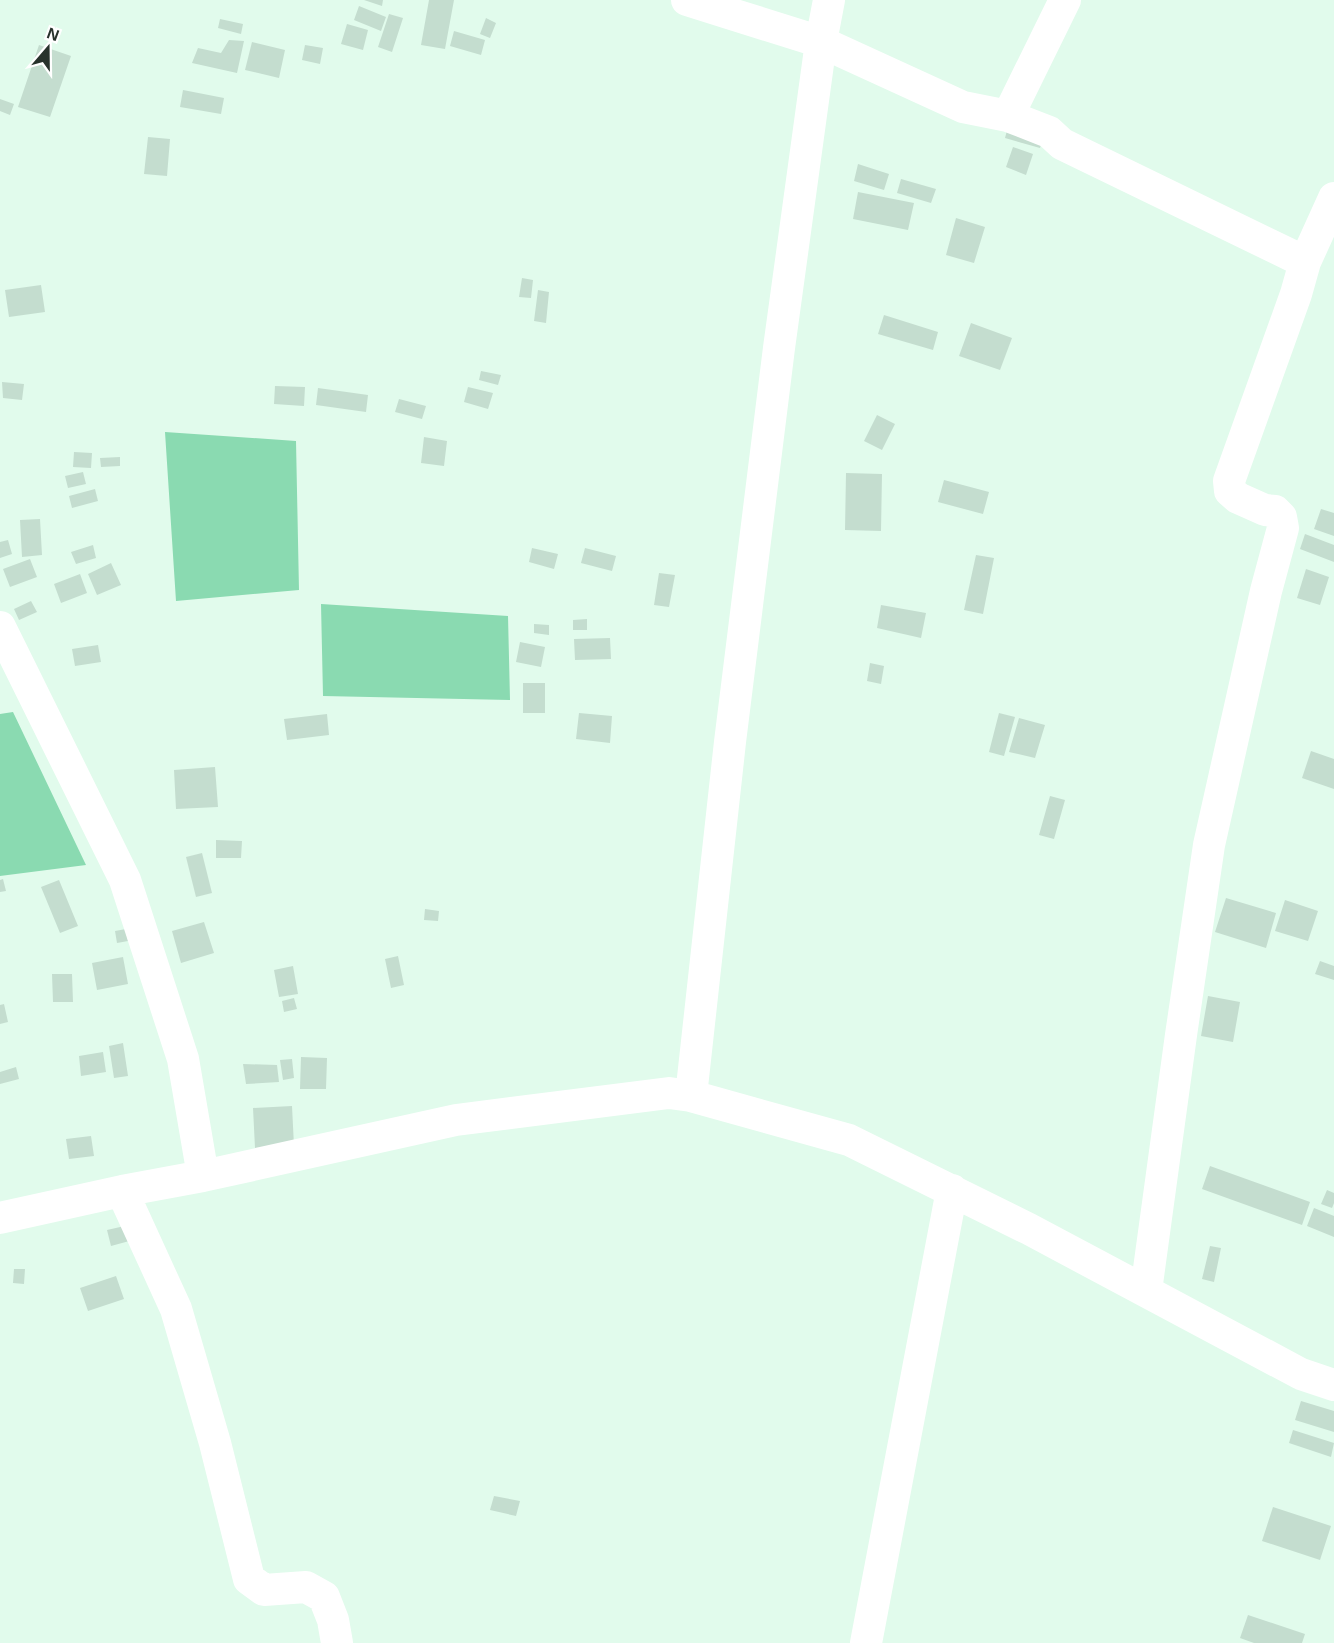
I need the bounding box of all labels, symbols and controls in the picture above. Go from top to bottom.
north arrow [18,18,78,78]
text: N [45,24,61,44]

